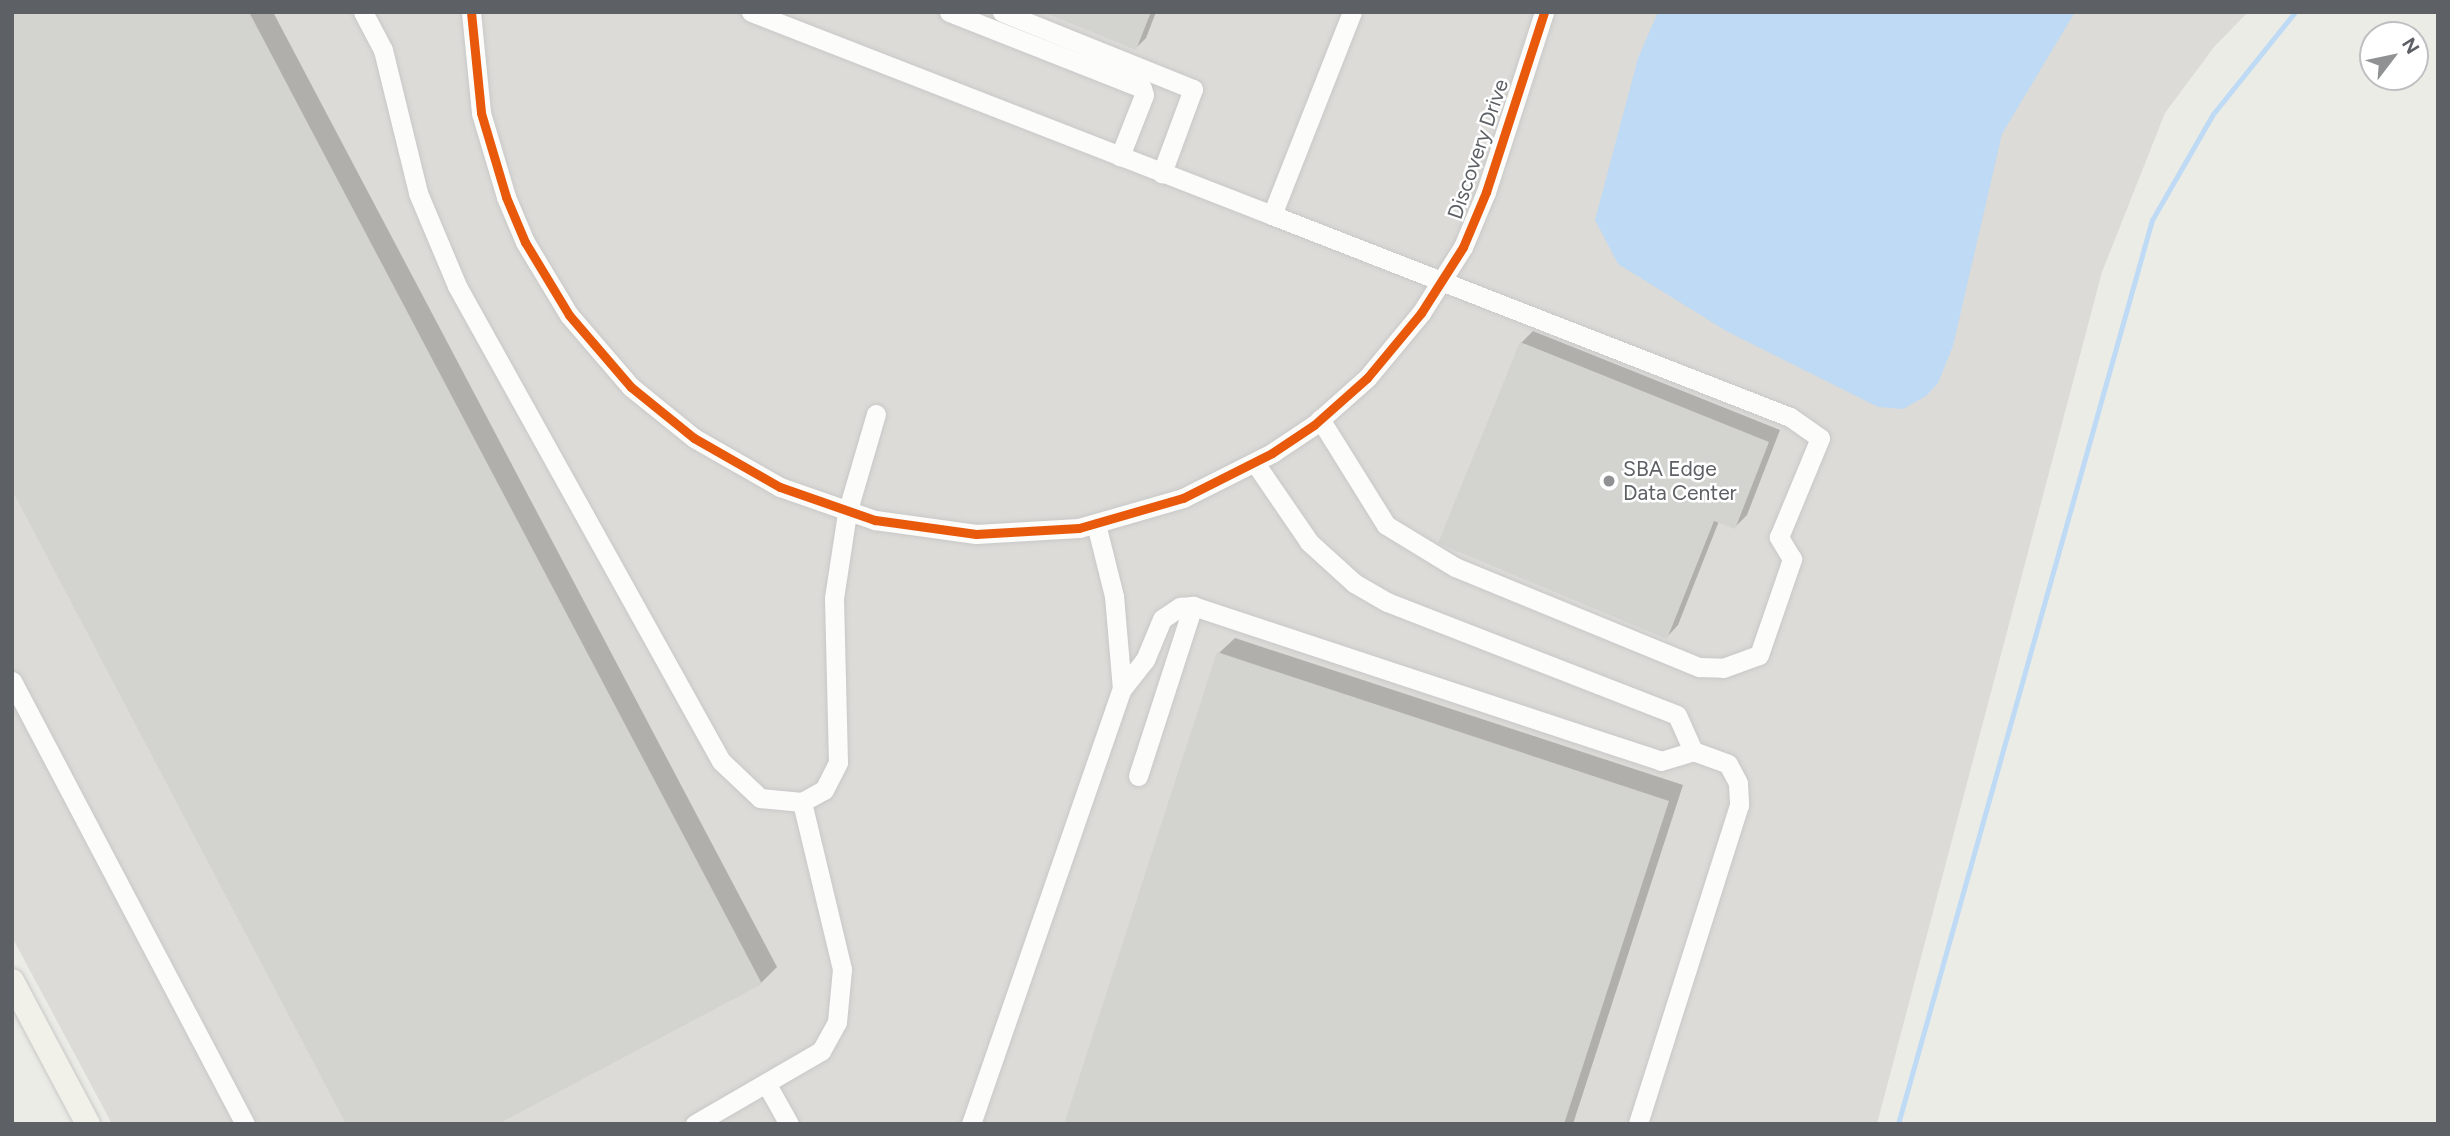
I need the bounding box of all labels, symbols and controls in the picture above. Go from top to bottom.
north arrow [2359,21,2429,91]
text: N [2397,33,2424,58]
street label: Discovery Drive [1442,76,1514,222]
place label: SBA Edge Data Center [1623,456,1737,506]
marker: SBA Edge Data Center [1601,473,1617,489]

